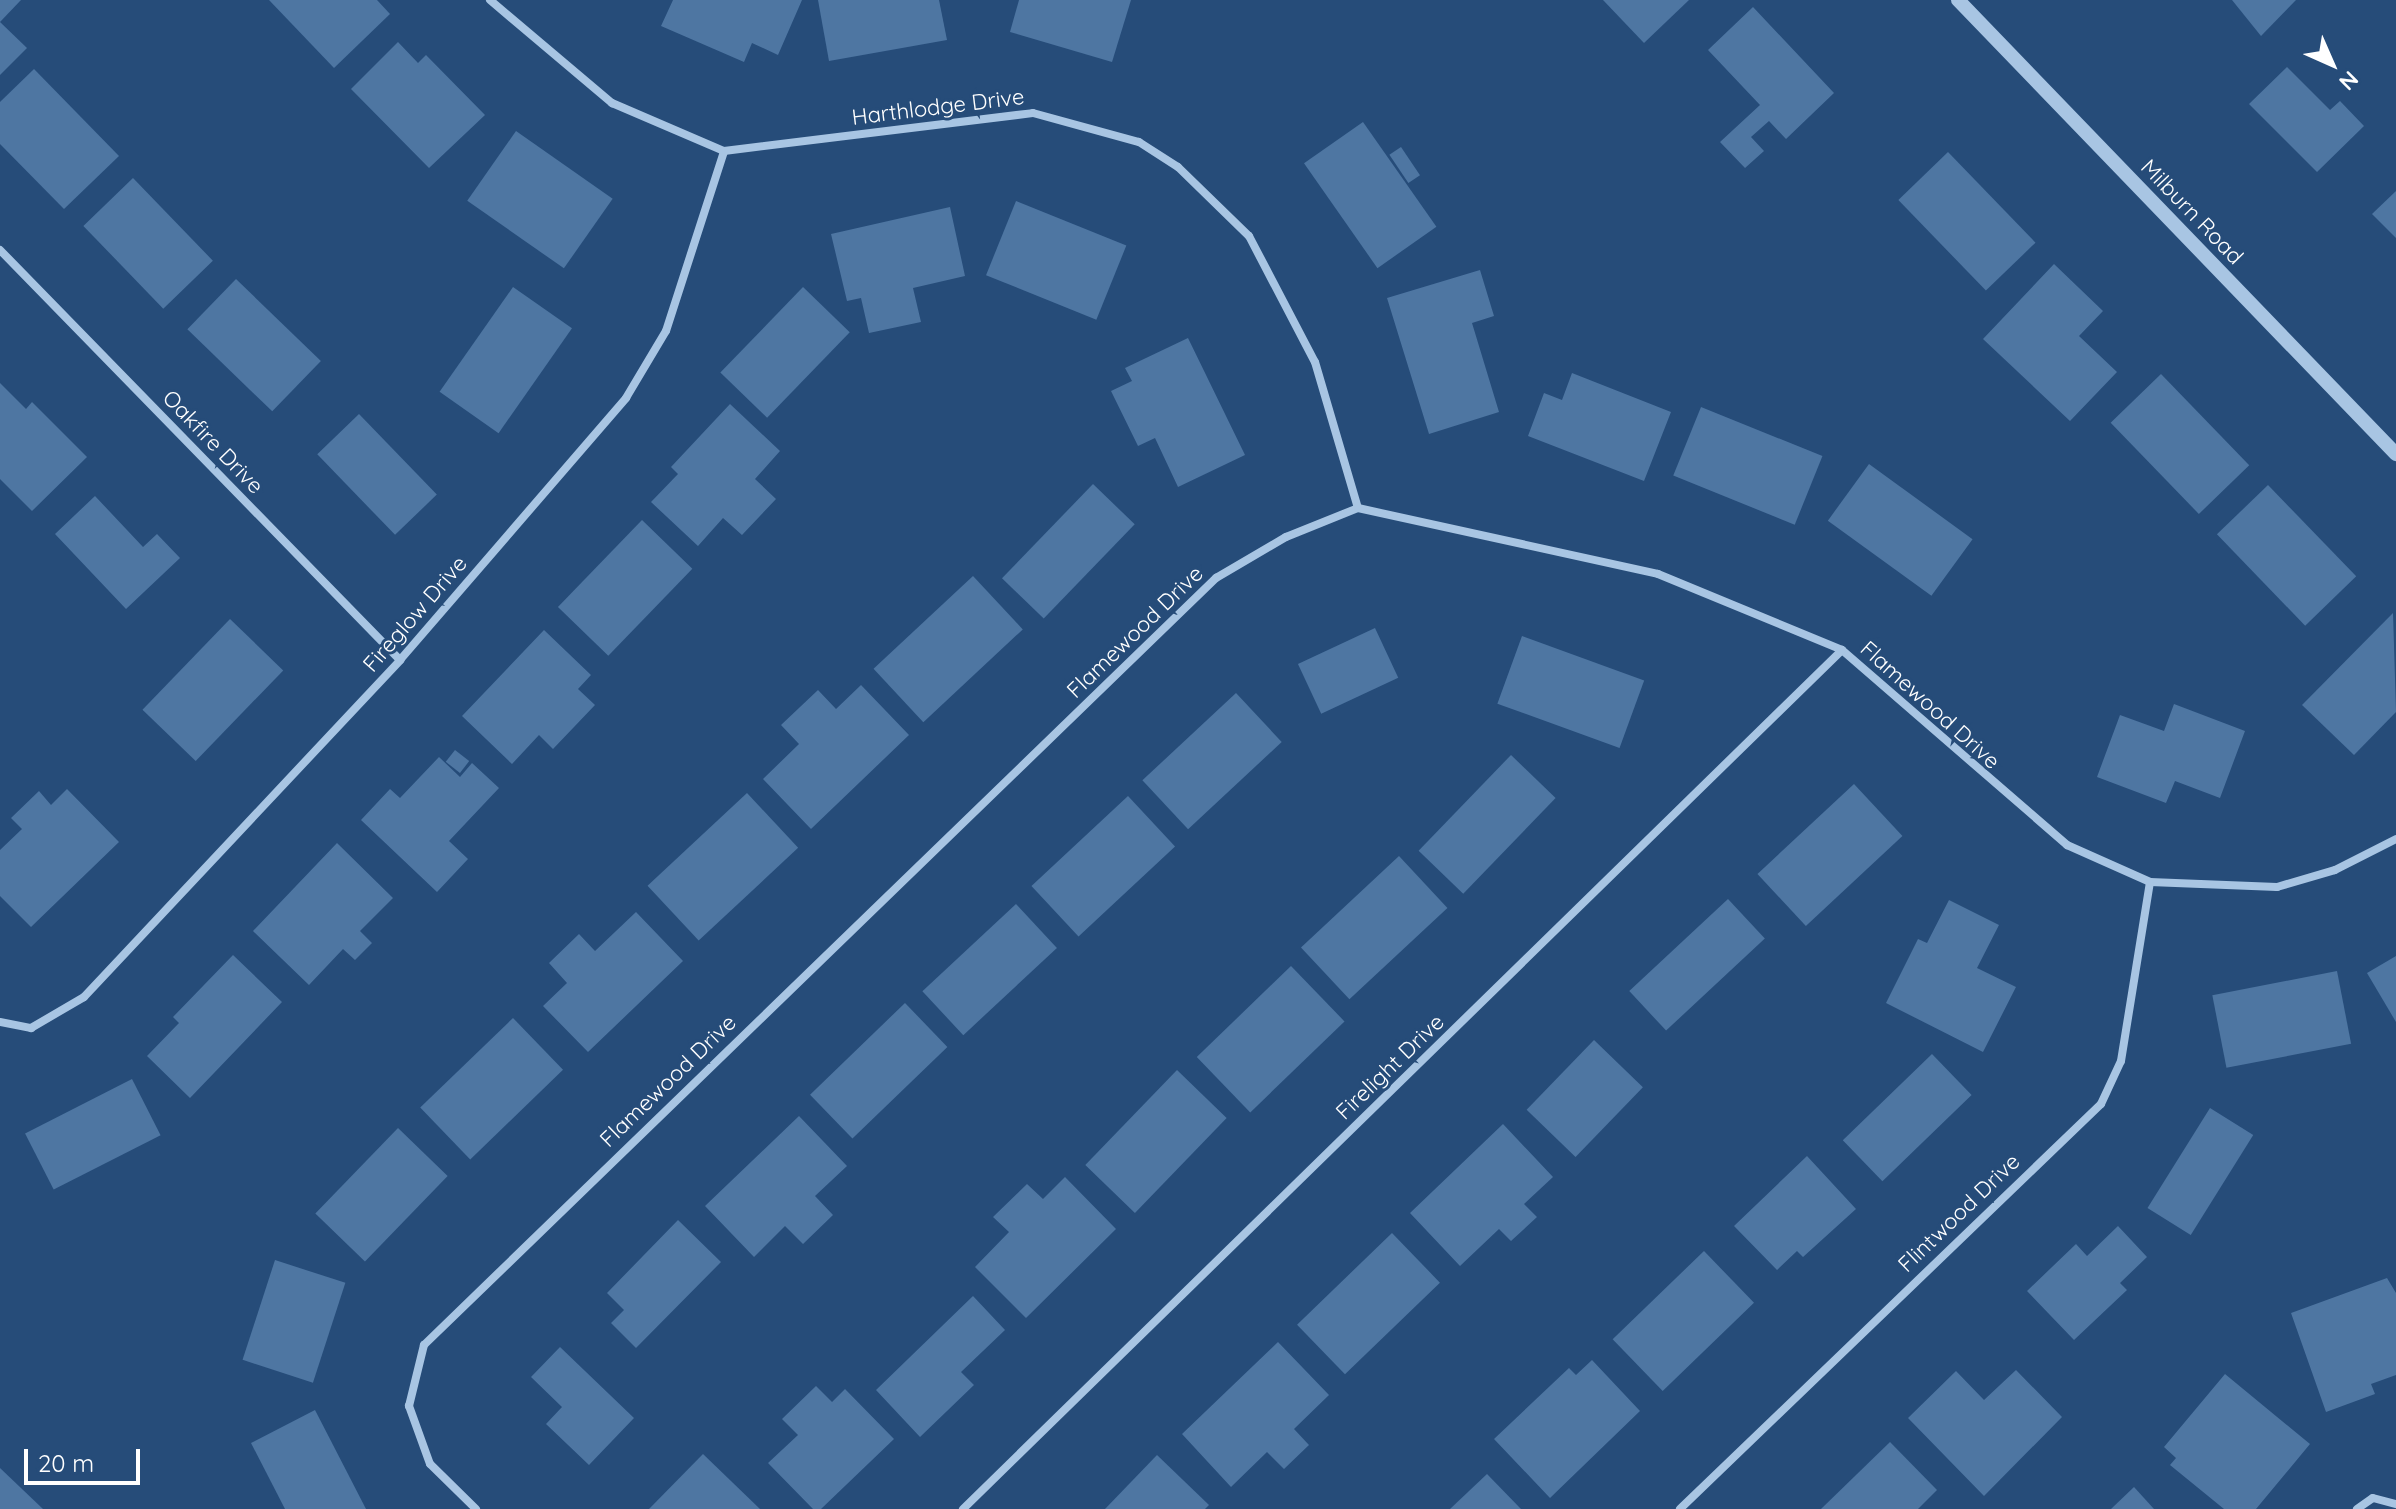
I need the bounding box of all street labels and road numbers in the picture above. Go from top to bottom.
street label: Harthlodge Drive [850,83,1026,131]
street label: Milburn Road [2135,154,2249,270]
street label: Oakfire Drive [157,385,269,499]
street label: Fireglow Drive [358,551,472,677]
street label: Flamewood Drive [1062,560,1208,704]
street label: Flamewood Drive [1855,635,2005,775]
street label: Flamewood Drive [595,1009,741,1153]
street label: Firelight Drive [1330,1009,1450,1125]
street label: Flintwood Drive [1893,1148,2025,1278]

